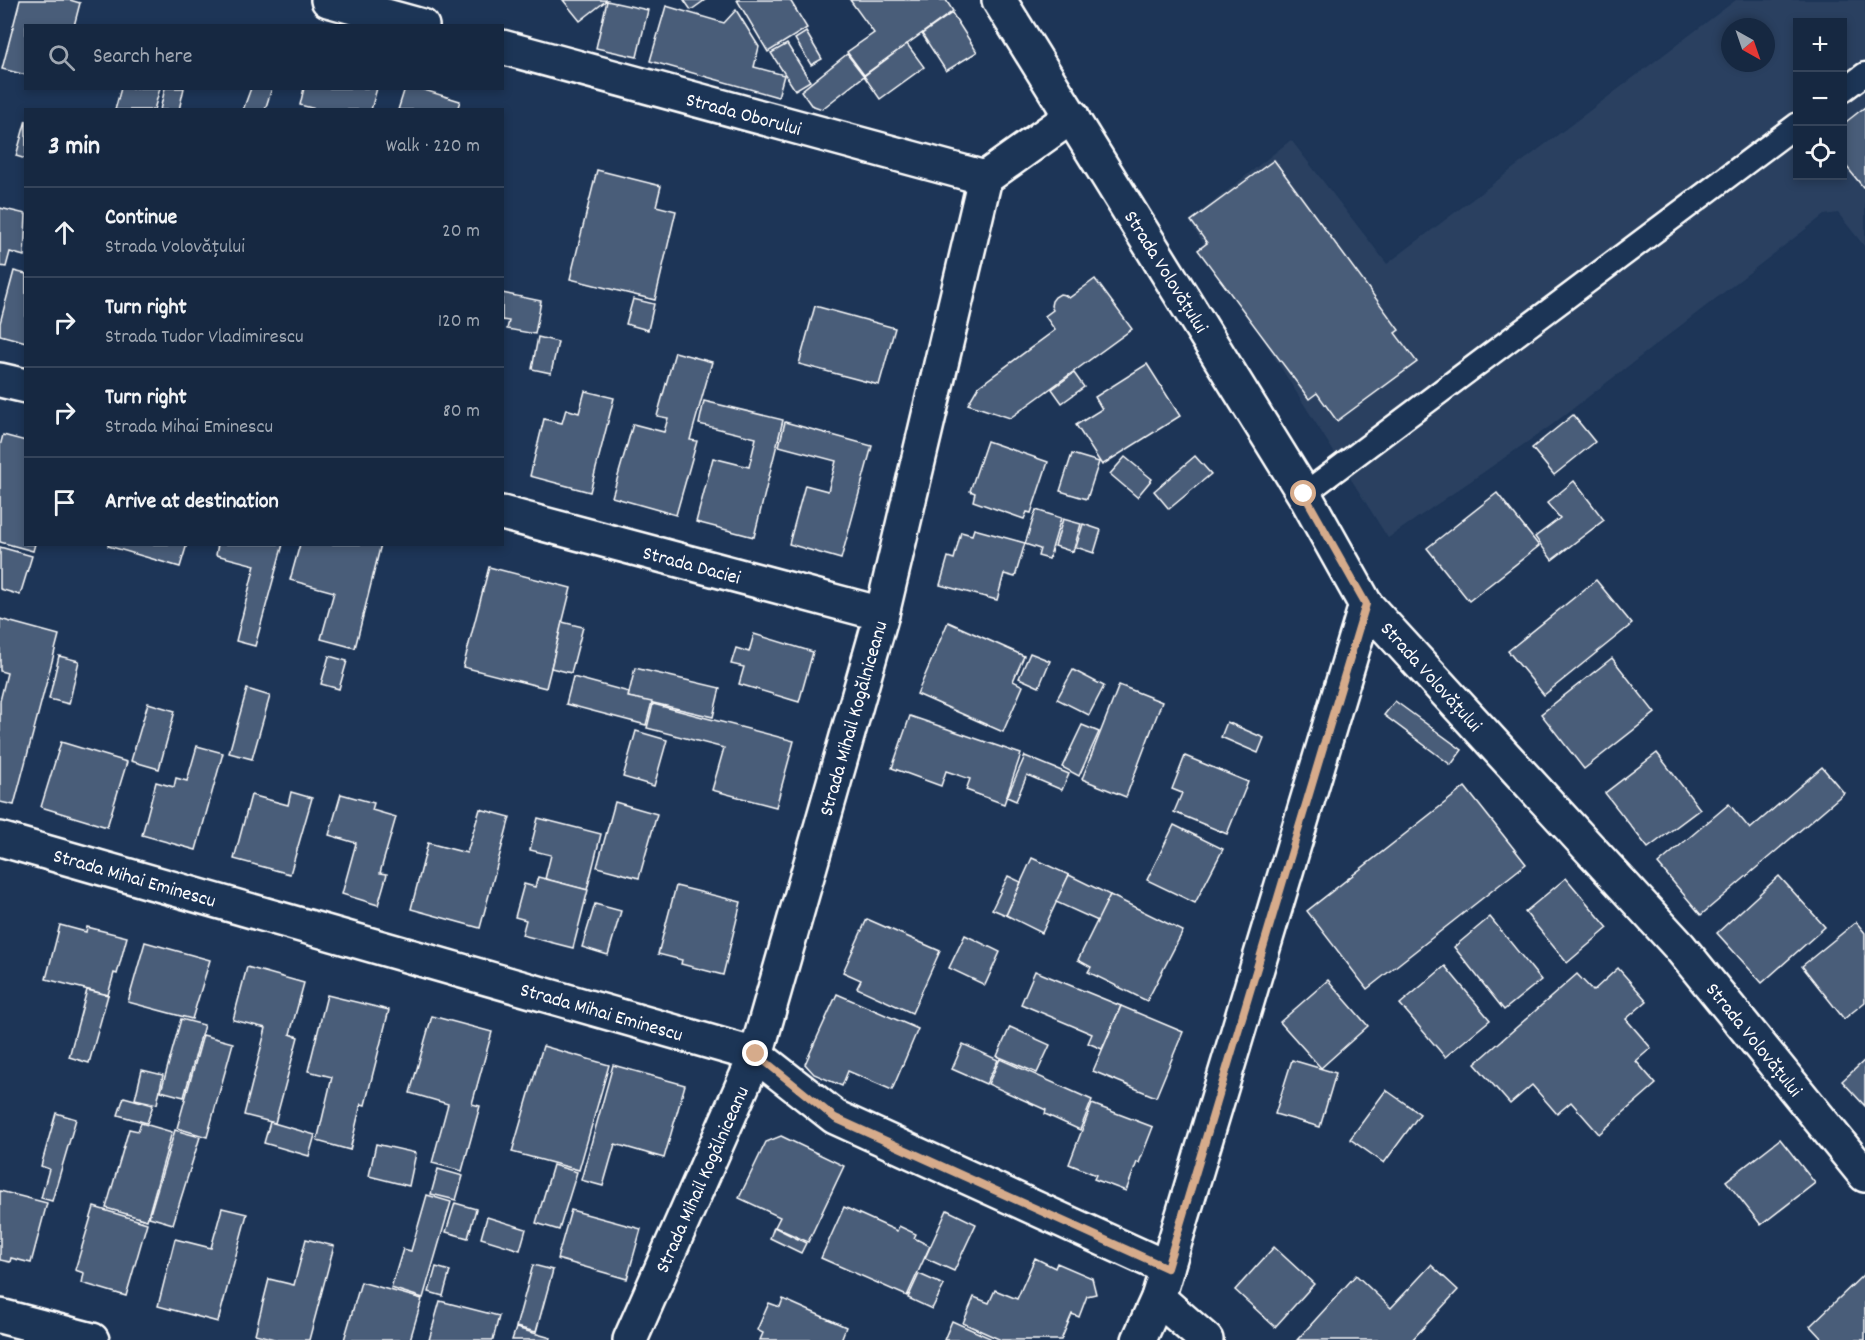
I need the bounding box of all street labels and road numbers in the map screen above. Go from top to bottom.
street label: Strada Oborului [682,87,804,145]
street label: Strada Volovățului [1116,206,1214,340]
street label: Strada Daciei [639,540,744,593]
street label: Strada Volovățului [1373,617,1487,740]
street label: Strada Mihail Kogălniceanu [814,618,896,820]
street label: Strada Mihai Eminescu [50,843,219,917]
street label: Strada Mihai Eminescu [517,977,686,1051]
street label: Strada Volovățului [1698,978,1808,1104]
street label: Strada Mihail Kogălniceanu [650,1082,758,1278]

